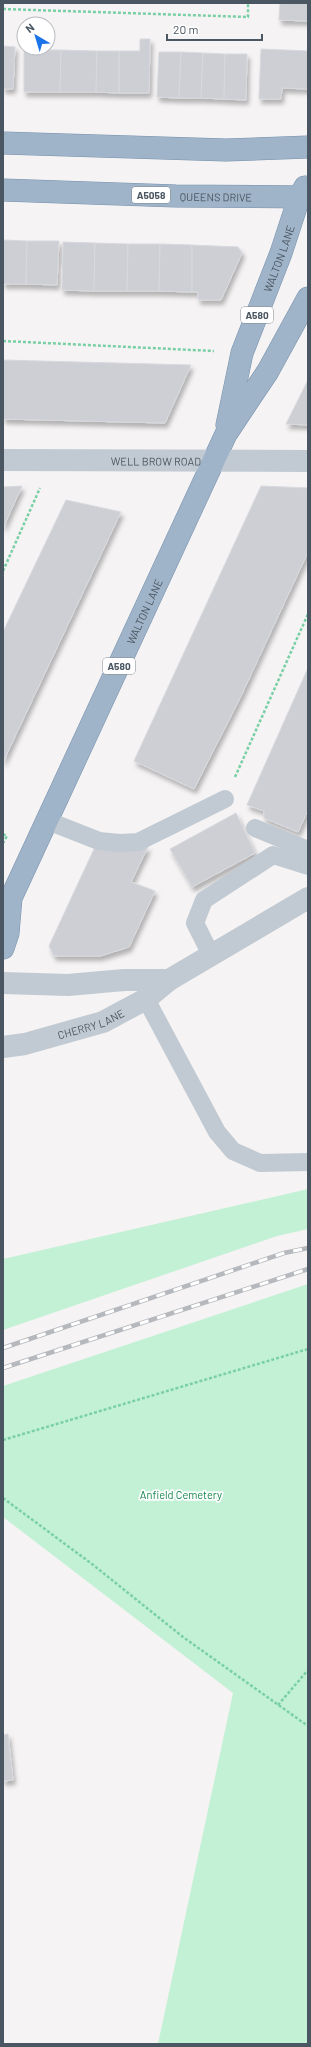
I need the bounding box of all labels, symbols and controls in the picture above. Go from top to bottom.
north arrow [16,16,56,56]
scale bar [167,16,262,42]
text: N [23,20,36,35]
text: 20 m [173,22,199,36]
road number: A5058 [132,187,170,203]
street label: QUEENS DRIVE [180,190,252,203]
street label: WALTON LANE [260,223,296,294]
road number: A580 [241,307,273,323]
street label: WELL BROW ROAD [111,454,201,467]
street label: WALTON LANE [123,576,165,646]
road number: A580 [103,658,135,674]
street label: CHERRY LANE [56,1005,126,1041]
park label: Anfield Cemetery [140,1488,222,1501]

